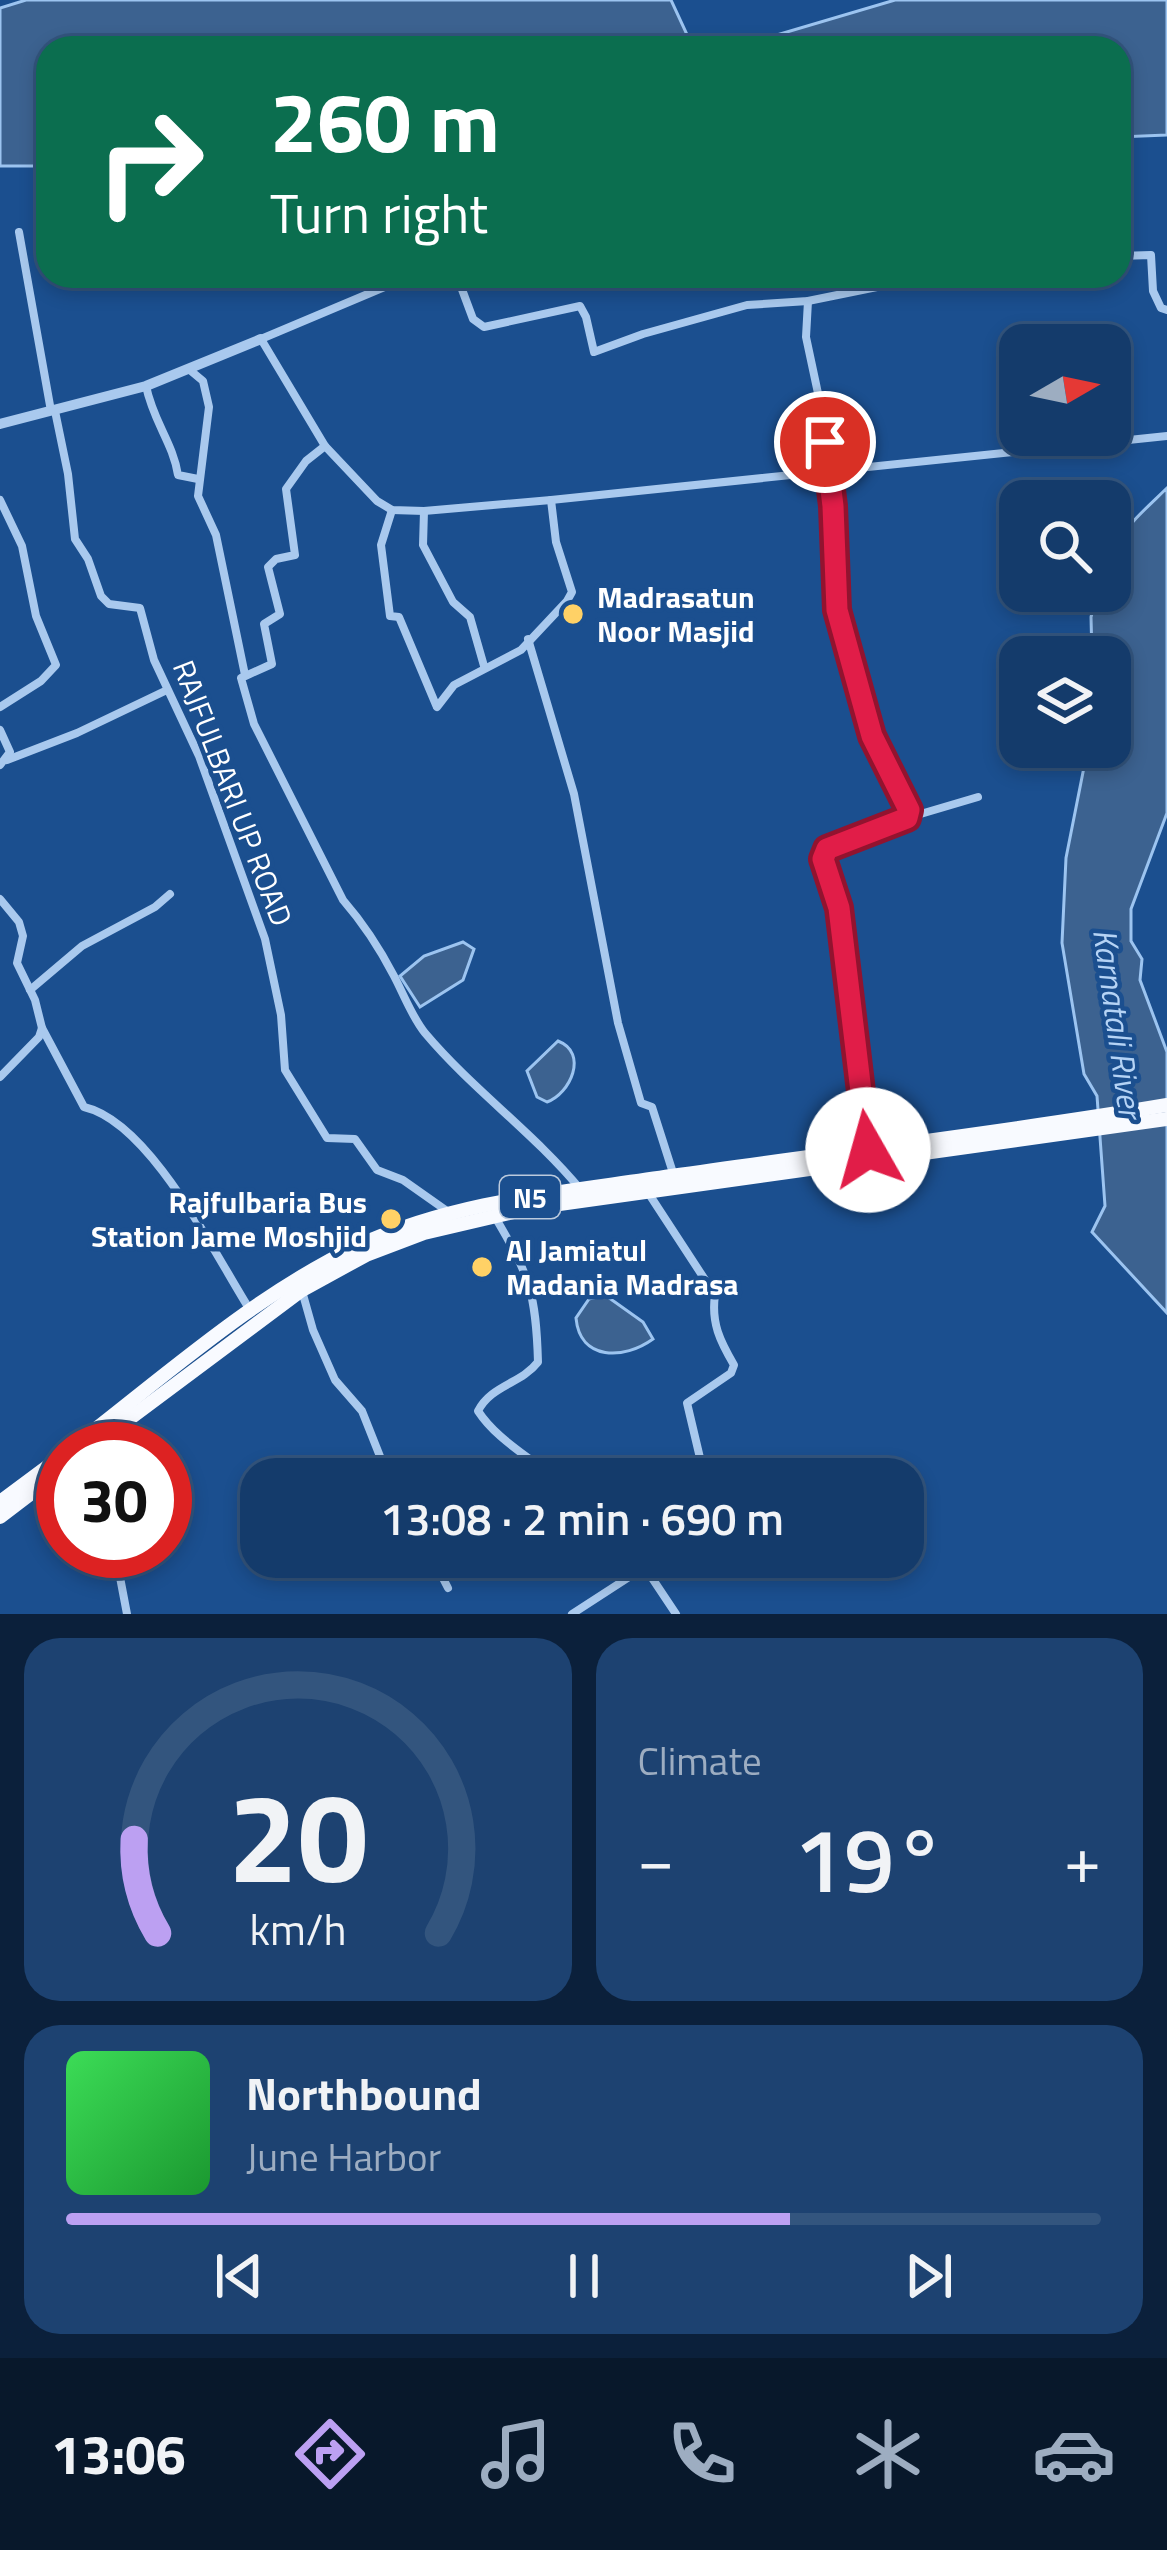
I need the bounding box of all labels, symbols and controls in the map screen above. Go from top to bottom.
text: 260 m [270,57,500,185]
icon: right [72,84,228,240]
text: Turn right [270,172,488,254]
north arrow [999,324,1131,456]
map controls [999,324,1131,768]
pin [774,391,876,493]
icon: arrive [792,409,858,475]
button: search [999,480,1131,612]
place label: Madrasatun Noor Masjid [597,574,755,654]
marker: Madrasatun Noor Masjid [560,601,586,627]
button: layers [999,636,1131,768]
street label: RAJFULBARI UP ROAD [161,653,305,933]
water label: Karnatali River [1080,925,1156,1124]
position arrow [805,1087,931,1213]
road number: N5 [500,1176,560,1218]
place label: Rajfulbaria Bus Station Jame Moshjid [91,1179,367,1259]
marker: Rajfulbaria Bus Station Jame Moshjid [378,1206,404,1232]
place label: Al Jamiatul Madania Madrasa [506,1227,739,1307]
marker: Al Jamiatul Madania Madrasa [469,1254,495,1280]
speed limit sign: 30 [36,1422,192,1578]
text: 13:08 · 2 min · 690 m [380,1484,784,1552]
text: Climate [638,1731,762,1790]
text: 20 [228,1741,368,1930]
text: 19° [794,1790,945,1927]
text: − [638,1808,674,1909]
text: + [1064,1808,1101,1909]
text: km/h [249,1895,346,1961]
text: Northbound [246,2059,482,2127]
text: June Harbor [246,2127,441,2186]
icon: previous [206,2243,272,2309]
icon: pause [551,2243,617,2309]
icon: next [896,2243,962,2309]
icon: directions [288,2412,372,2496]
icon: music [474,2412,558,2496]
icon: phone [660,2412,744,2496]
icon: climate [846,2412,930,2496]
icon: car [1032,2412,1116,2496]
text: 13:06 [51,2413,186,2495]

